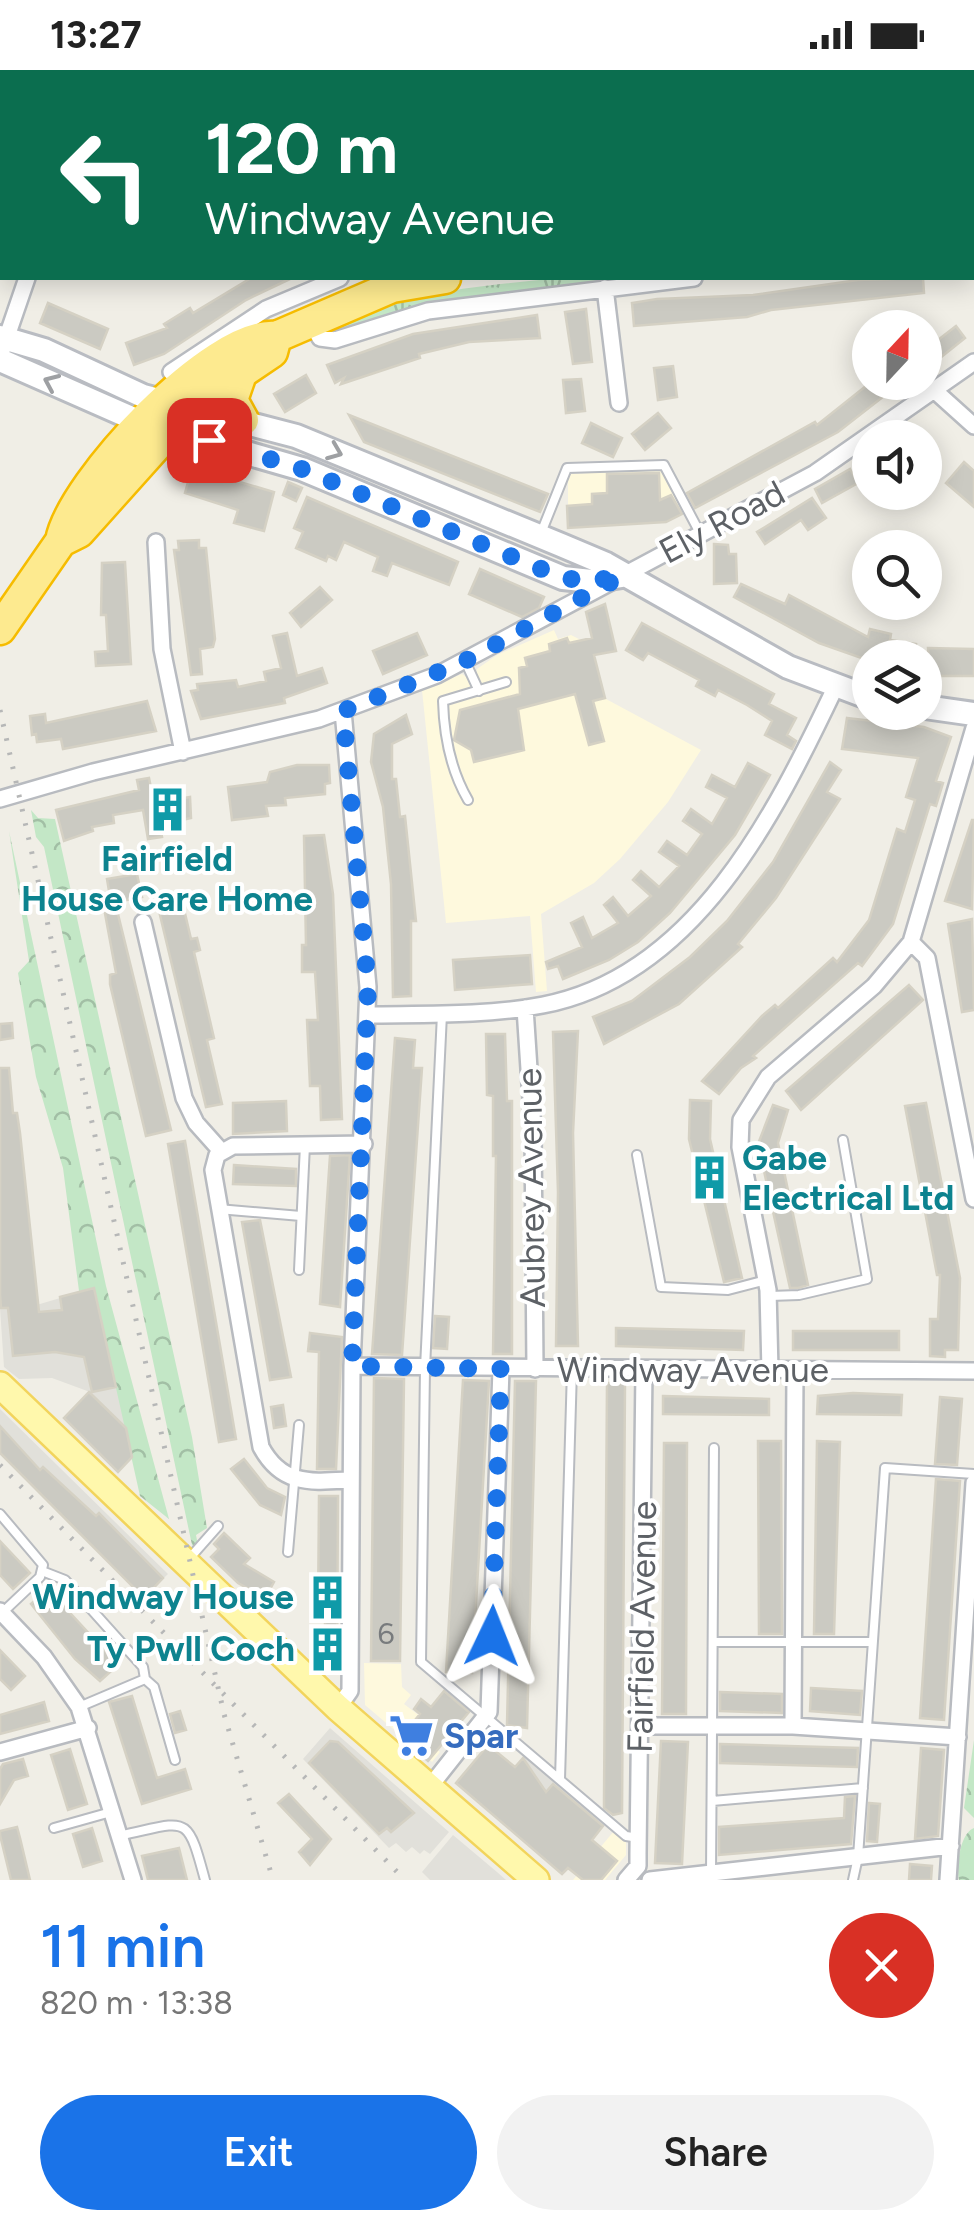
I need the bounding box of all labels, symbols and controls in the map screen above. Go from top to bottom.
text: 13:27 [50,12,142,58]
text: 120 m [205,106,398,191]
icon: left [40,110,170,240]
text: Windway Avenue [205,191,554,245]
north arrow [852,310,942,400]
map controls [852,310,942,730]
one-way arrow [43,374,61,394]
pin [167,398,252,483]
icon: arrive [182,413,237,468]
button: sound [852,420,942,510]
one-way arrow [325,440,343,460]
street label: Ely Road [652,472,792,572]
button: search [852,530,942,620]
button: layers [852,640,942,730]
building icon: Fairfield House Care Home [143,785,191,833]
place label: Fairfield House Care Home [21,838,313,920]
street label: Aubrey Avenue [508,1068,554,1308]
place label: Gabe Electrical Ltd [742,1137,954,1219]
building icon: Gabe Electrical Ltd [685,1154,733,1202]
street label: Windway Avenue [557,1349,829,1391]
street label: Fairfield Avenue [619,1501,665,1753]
building icon: Windway House [303,1573,351,1621]
place label: Windway House [32,1576,294,1618]
position arrow [440,1584,544,1688]
house number: 6 [378,1615,395,1652]
building icon: Ty Pwll Coch [304,1625,352,1673]
place label: Ty Pwll Coch [87,1628,295,1670]
supermarket icon: Spar [387,1712,435,1760]
place label: Spar [444,1715,518,1757]
text: 11 min [40,1910,205,1982]
button: close [829,1913,934,2018]
text: 820 m · 13:38 [40,1984,233,2022]
button: Exit [40,2095,477,2210]
button: Share [497,2095,934,2210]

